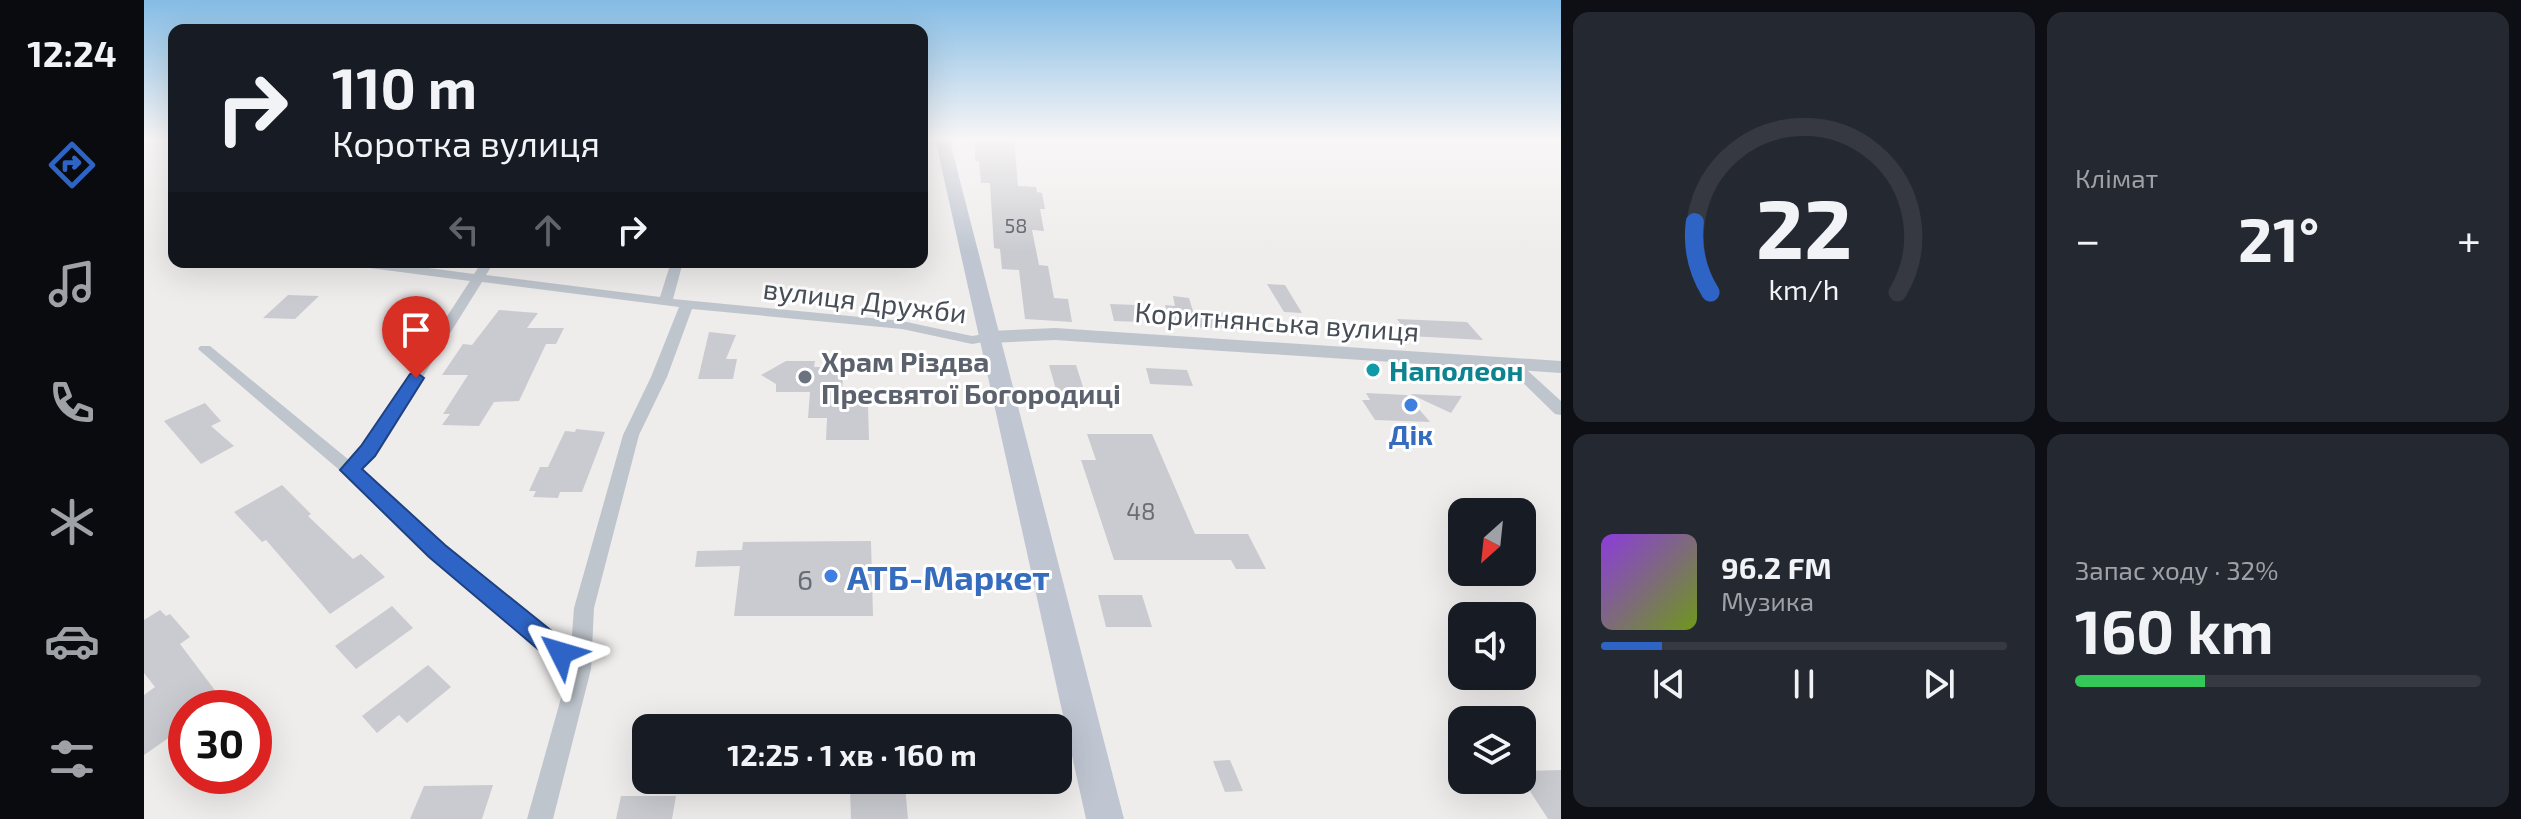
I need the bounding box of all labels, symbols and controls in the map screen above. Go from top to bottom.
text: 12:24 [27,31,117,74]
text: 110 m [332,53,477,120]
icon: right [200,56,304,160]
text: Коротка вулиця [332,121,600,164]
icon: directions [44,137,100,193]
text: Клімат [2075,162,2158,193]
text: 22 [1756,175,1852,275]
text: 21° [2238,202,2319,274]
icon: left [442,208,486,252]
icon: ahead [526,208,570,252]
icon: right [610,208,654,252]
text: − [2075,212,2101,265]
text: + [2457,212,2481,265]
house number: 58 [1005,213,1027,237]
icon: music [44,256,100,312]
street label: вулиця Дружби [761,271,969,329]
text: km/h [1769,271,1839,306]
street label: Коритнянська вулиця [1134,294,1420,348]
pin [382,296,450,378]
icon: arrive [394,308,438,352]
place label: Храм Різдва Пресвятої Богородиці [821,344,1121,410]
place label: Наполеон [1389,353,1524,387]
marker: Наполеон [1364,361,1382,379]
marker: Храм Різдва Пресвятої Богородиці [796,368,814,386]
icon: phone [44,375,100,431]
marker: Дік [1402,396,1420,414]
place label: Дік [1389,417,1433,451]
icon: climate [44,494,100,550]
house number: 48 [1126,496,1156,525]
north arrow [1448,498,1536,586]
map controls [1448,498,1536,794]
text: 96.2 FM [1721,549,1832,585]
text: Запас ходу · 32% [2075,554,2278,585]
place label: АТБ-Маркет [847,556,1050,597]
house number: 6 [797,562,813,596]
marker: АТБ-Маркет [822,567,840,585]
text: Музика [1721,585,1814,616]
text: 160 km [2075,594,2274,666]
button: sound [1448,602,1536,690]
position arrow [519,611,603,695]
icon: car [44,613,100,669]
icon: previous [1647,662,1691,706]
icon: pause [1782,662,1826,706]
icon: next [1917,662,1961,706]
speed limit sign: 30 [168,690,272,794]
button: layers [1448,706,1536,794]
icon: filters [44,731,100,787]
text: 12:25 · 1 хв · 160 m [727,736,977,772]

